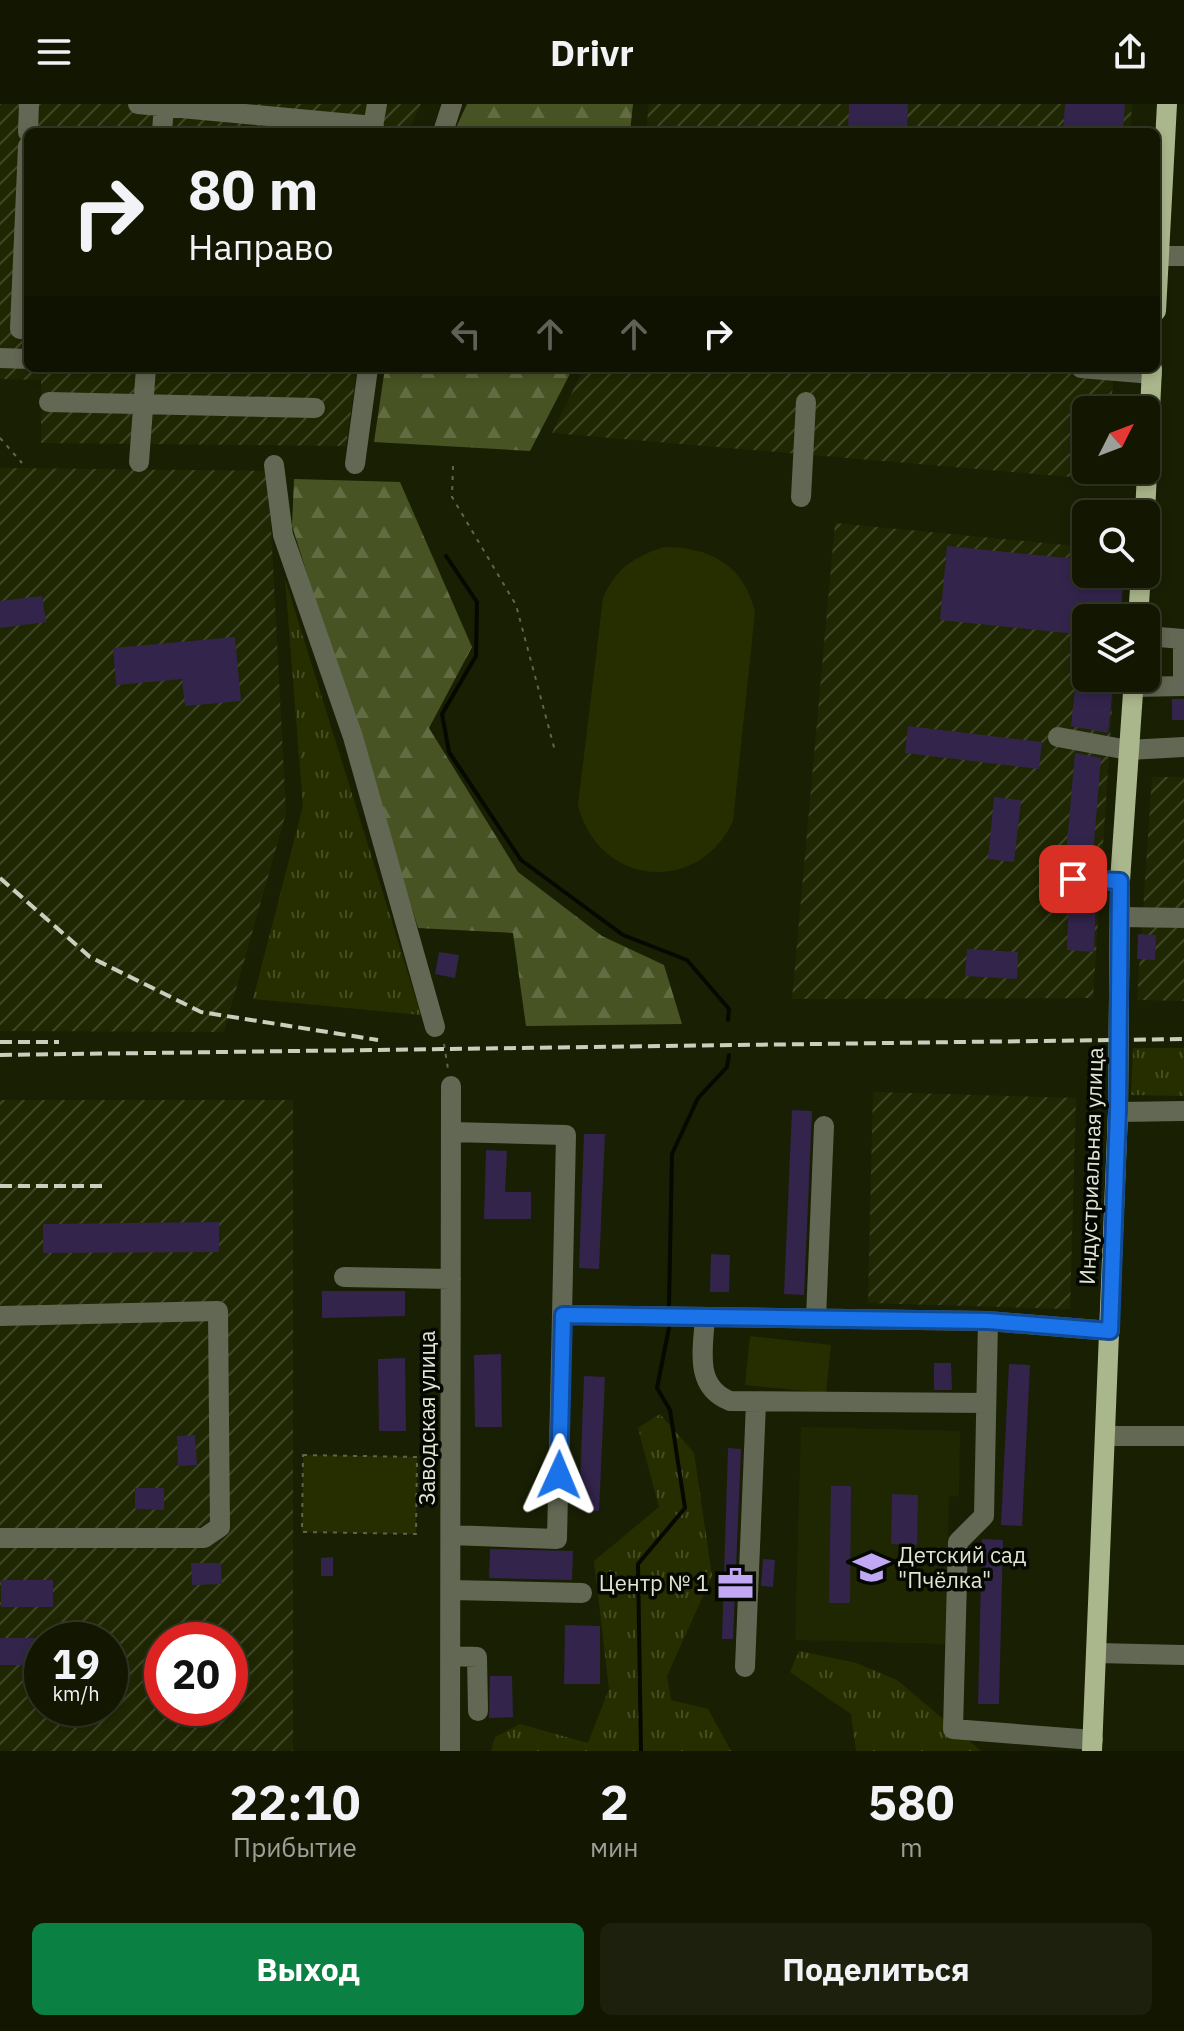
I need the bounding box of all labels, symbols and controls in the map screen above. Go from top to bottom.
text: Drivr [550,29,634,76]
icon: menu [32,30,76,74]
icon: share [1108,30,1152,74]
text: 80 m [188,153,318,225]
icon: right [56,160,160,264]
text: Направо [188,223,334,270]
icon: left [444,312,488,356]
icon: ahead [528,312,572,356]
icon: ahead [612,312,656,356]
icon: right [696,312,740,356]
north arrow [1072,396,1160,484]
map controls [1072,396,1160,692]
button: search [1072,500,1160,588]
button: layers [1072,604,1160,692]
pin [1039,845,1107,913]
icon: arrive [1051,857,1095,901]
street label: Индустриальная улица [1072,1046,1109,1285]
street label: Заводская улица [412,1330,441,1506]
position arrow [517,1433,601,1517]
place label: Детский сад "Пчёлка" [898,1540,1026,1594]
school or university icon: Детский сад "Пчёлка" [853,1549,891,1587]
office icon: Центр № 1 [716,1564,754,1602]
place label: Центр № 1 [599,1568,709,1597]
speed limit sign: 20 [144,1622,248,1726]
text: 19 [52,1638,100,1690]
text: km/h [52,1680,100,1707]
text: 22:10 [229,1771,361,1833]
text: 2 [600,1771,629,1833]
text: 580 [868,1771,955,1833]
text: Прибытие [233,1830,357,1864]
text: мин [590,1830,639,1864]
text: m [900,1830,923,1864]
button: Выход [32,1923,584,2015]
button: Поделиться [600,1923,1152,2015]

